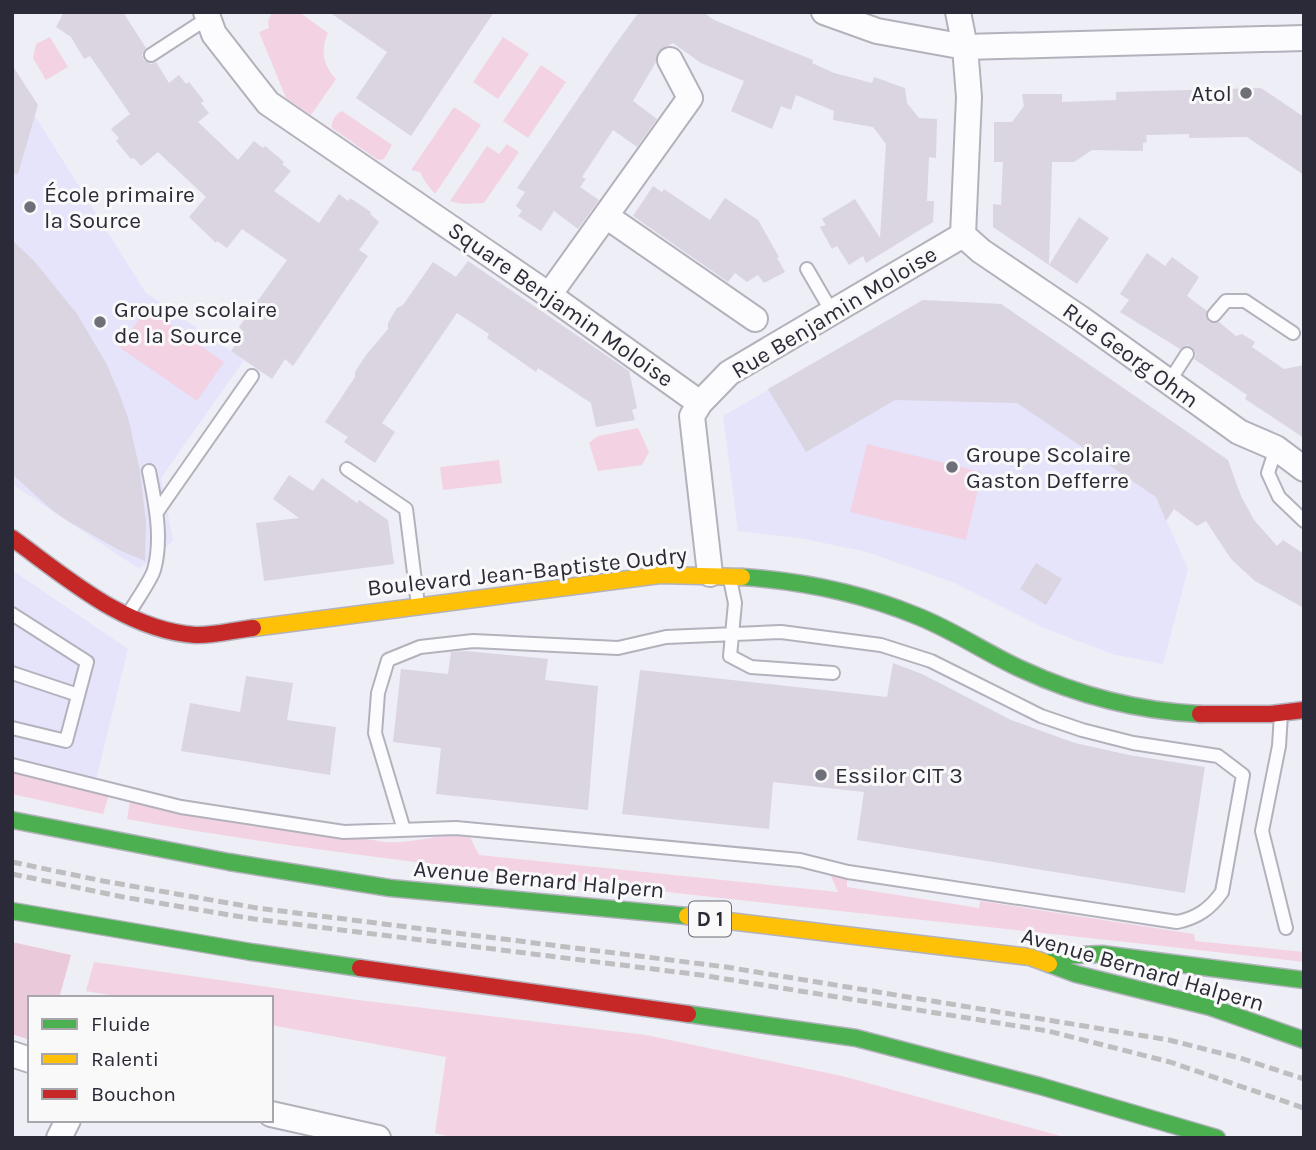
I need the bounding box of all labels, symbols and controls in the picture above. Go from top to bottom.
place label: Atol [1191,80,1232,107]
marker: Atol [1238,85,1254,101]
place label: École primaire la Source [44,181,195,234]
marker: École primaire la Source [22,199,38,215]
street label: Square Benjamin Moloise [443,216,679,393]
street label: Rue Benjamin Moloise [727,240,942,384]
place label: Groupe scolaire de la Source [114,296,277,349]
street label: Rue Georg Ohm [1058,297,1204,414]
marker: Groupe scolaire de la Source [92,314,108,330]
place label: Groupe Scolaire Gaston Defferre [966,441,1131,494]
marker: Groupe Scolaire Gaston Defferre [944,459,960,475]
street label: Boulevard Jean-Baptiste Oudry [366,541,689,602]
place label: Essilor CIT 3 [835,762,963,789]
marker: Essilor CIT 3 [813,767,829,783]
street label: Avenue Bernard Halpern [413,855,665,904]
road number: D 1 [689,902,731,936]
street label: Avenue Bernard Halpern [1018,922,1267,1017]
legend [28,996,273,1122]
text: Fluide [91,1012,150,1036]
text: Ralenti [91,1047,159,1071]
text: Bouchon [91,1082,176,1106]

